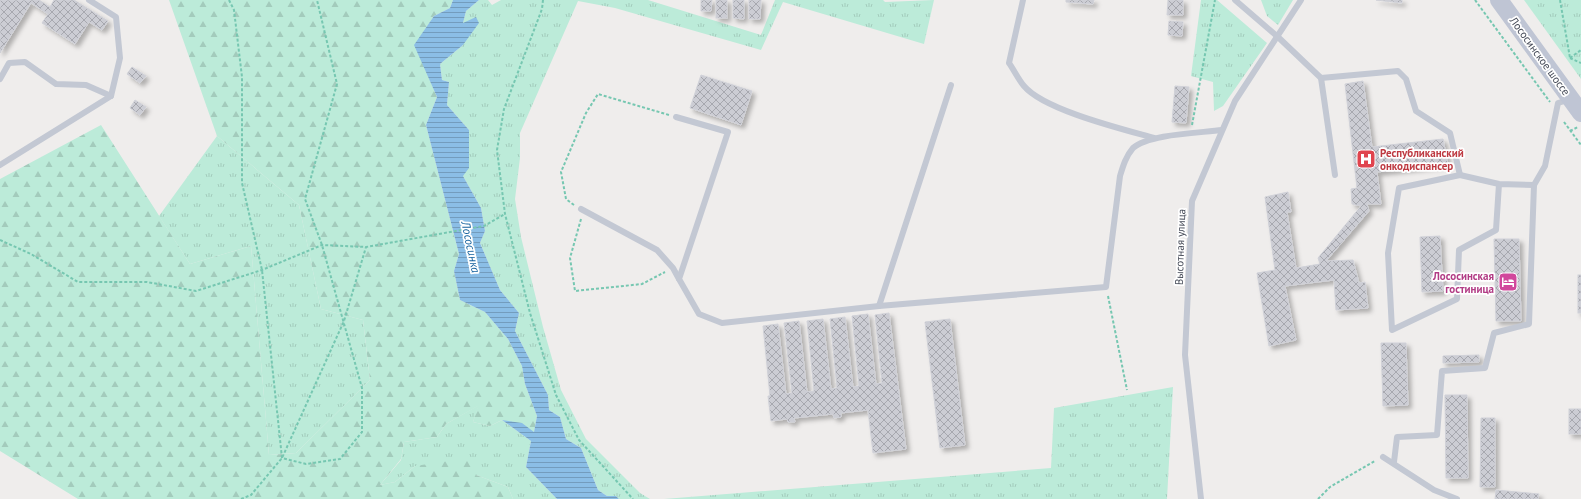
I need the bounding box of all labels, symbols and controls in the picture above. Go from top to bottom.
street label: Лососинское шоссе [1506,13,1573,98]
place label: Республиканский онкодиспансер [1380,146,1464,173]
hospital icon: Республиканский онкодиспансер [1355,148,1377,170]
street label: Высотная улица [1172,209,1188,285]
water label: Лососинка [458,219,484,274]
place label: Лососинская гостиница [1432,269,1494,296]
hotel icon: Лососинская гостиница [1497,271,1519,293]

